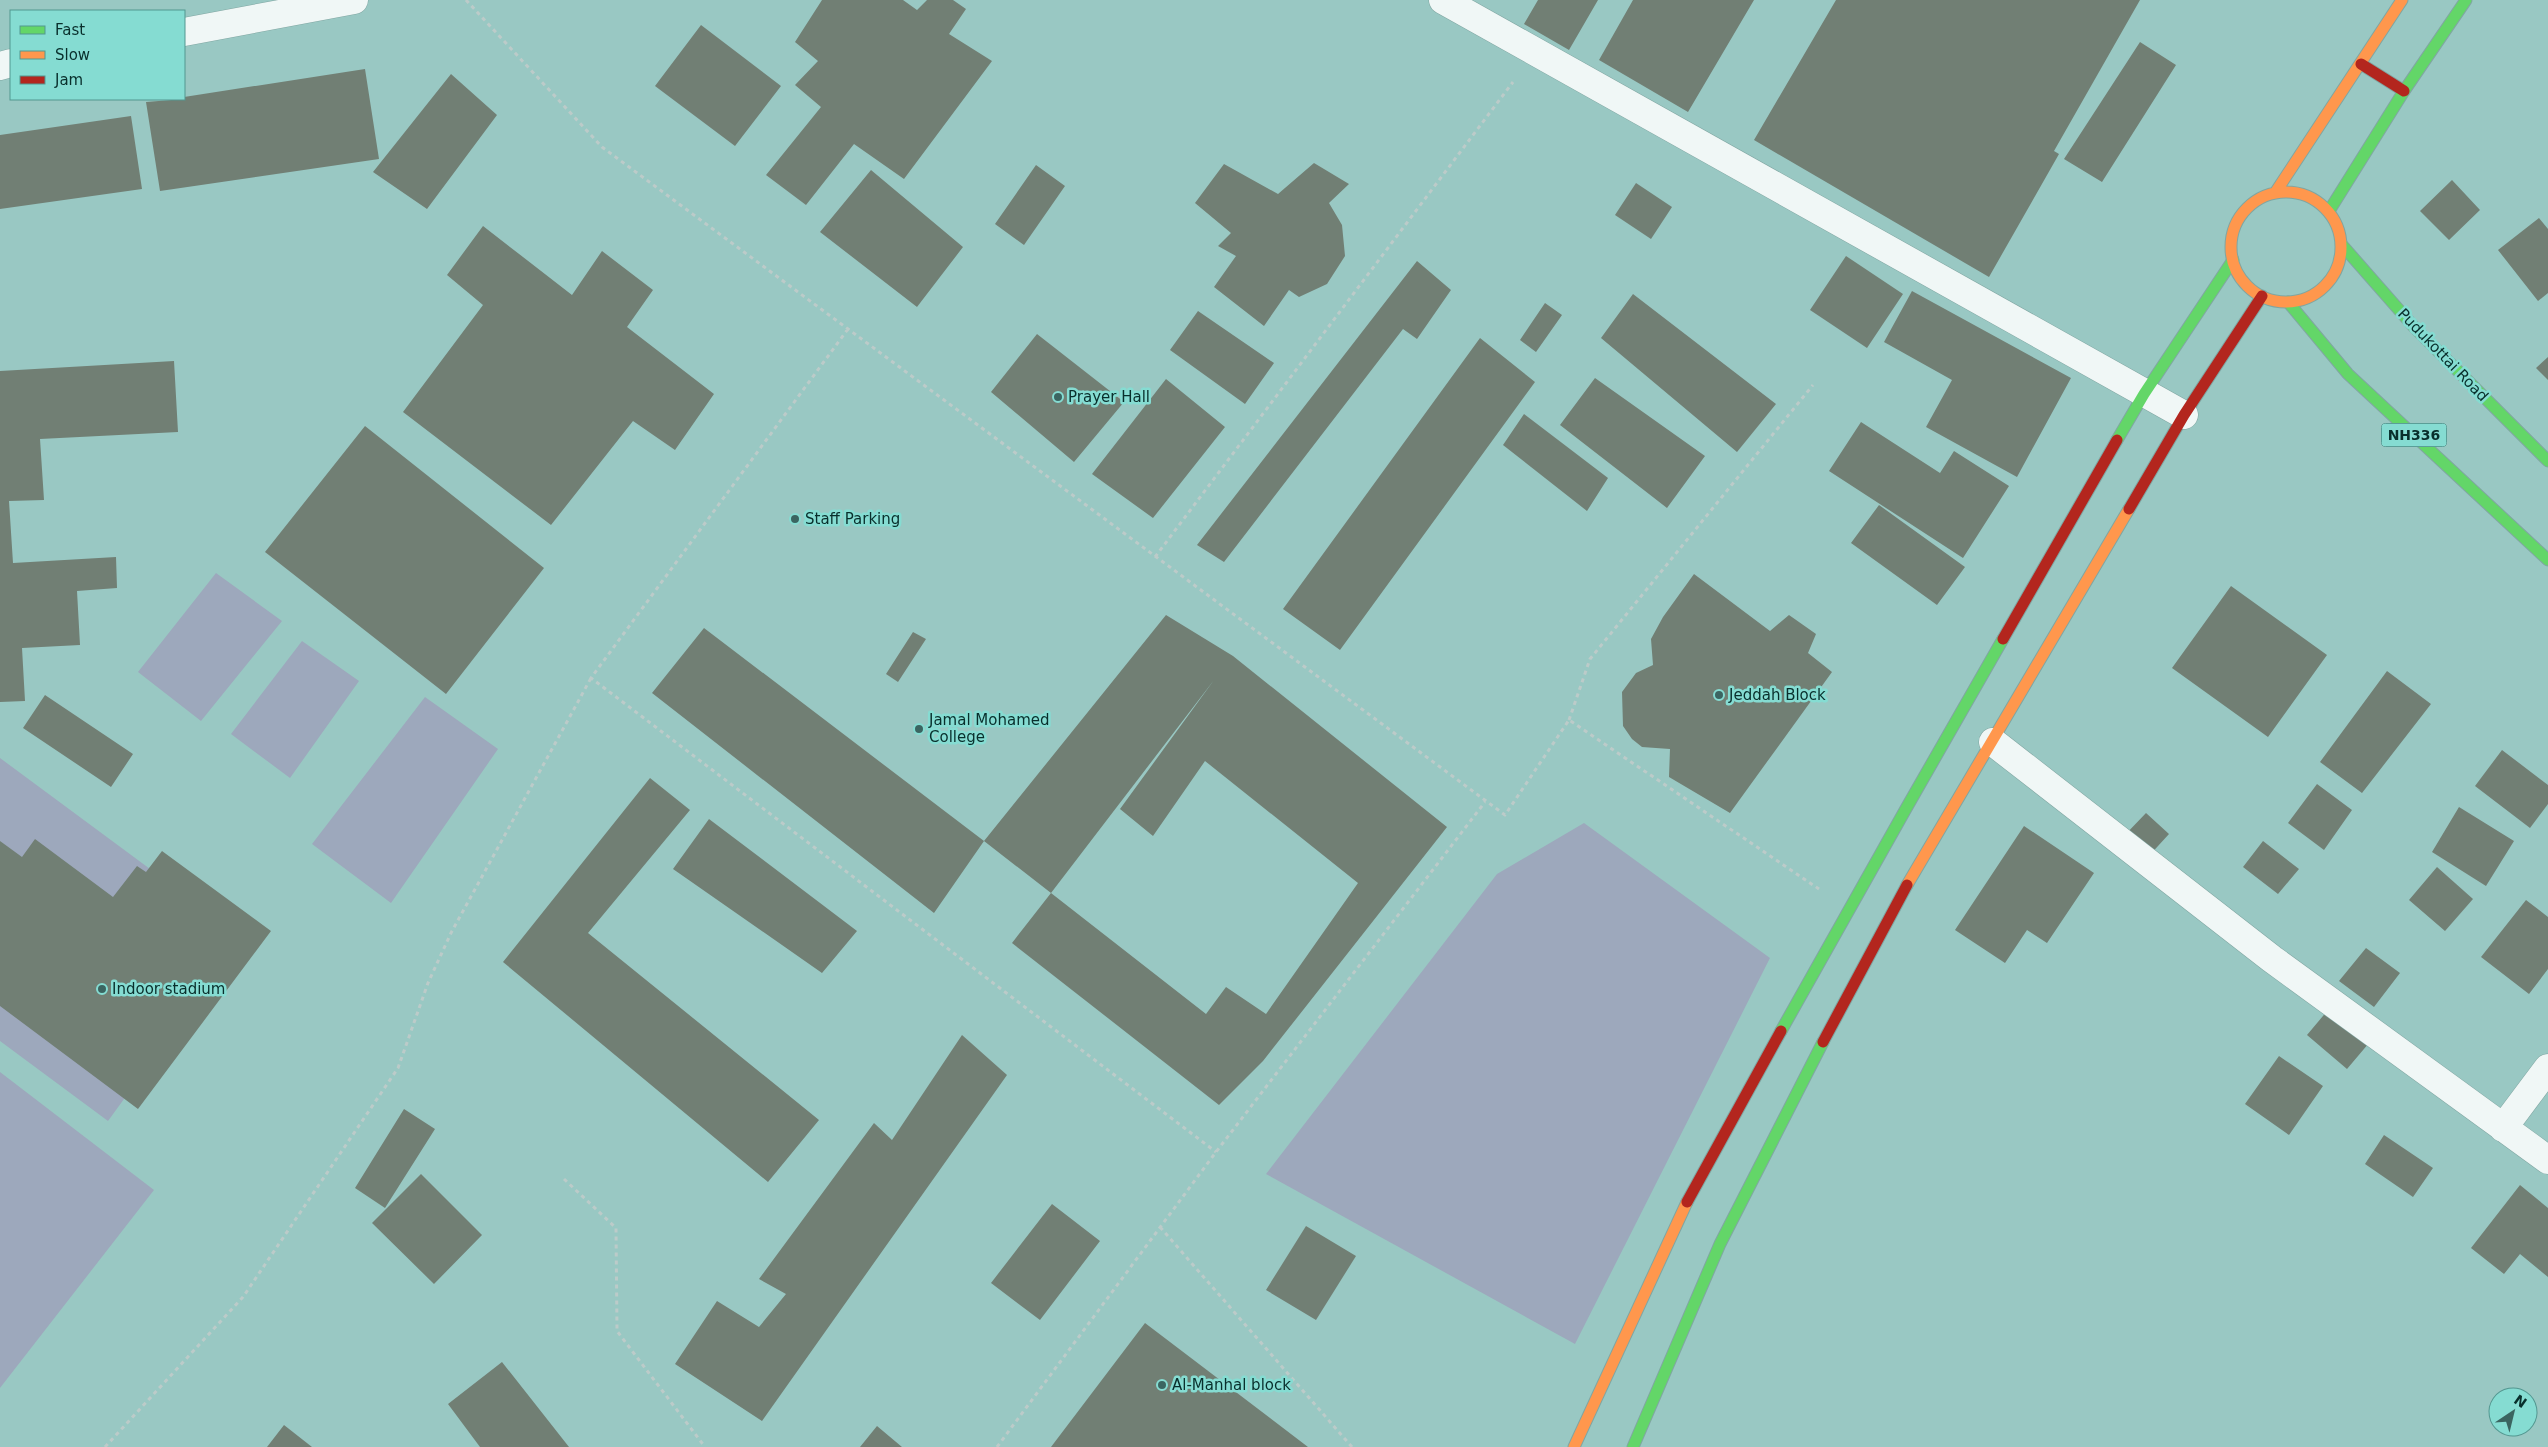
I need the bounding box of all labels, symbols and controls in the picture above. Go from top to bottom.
legend [10,10,185,100]
text: Fast [55,21,85,39]
text: Slow [55,46,90,64]
text: Jam [54,71,83,89]
street label: Pudukottai Road [2394,305,2492,405]
place label: Prayer Hall [1068,388,1150,406]
marker: Prayer Hall [1052,391,1064,403]
road number: NH336 [2382,424,2446,446]
place label: Staff Parking [805,510,900,528]
marker: Staff Parking [789,513,801,525]
place label: Jeddah Block [1728,686,1826,704]
marker: Jeddah Block [1713,689,1725,701]
place label: Jamal Mohamed College [928,711,1050,746]
marker: Jamal Mohamed College [913,723,925,735]
place label: Indoor stadium [112,980,225,998]
marker: Indoor stadium [96,983,108,995]
place label: Al-Manhal block [1172,1376,1291,1394]
marker: Al-Manhal block [1156,1379,1168,1391]
north arrow [2488,1387,2538,1437]
text: N [2511,1391,2530,1411]

